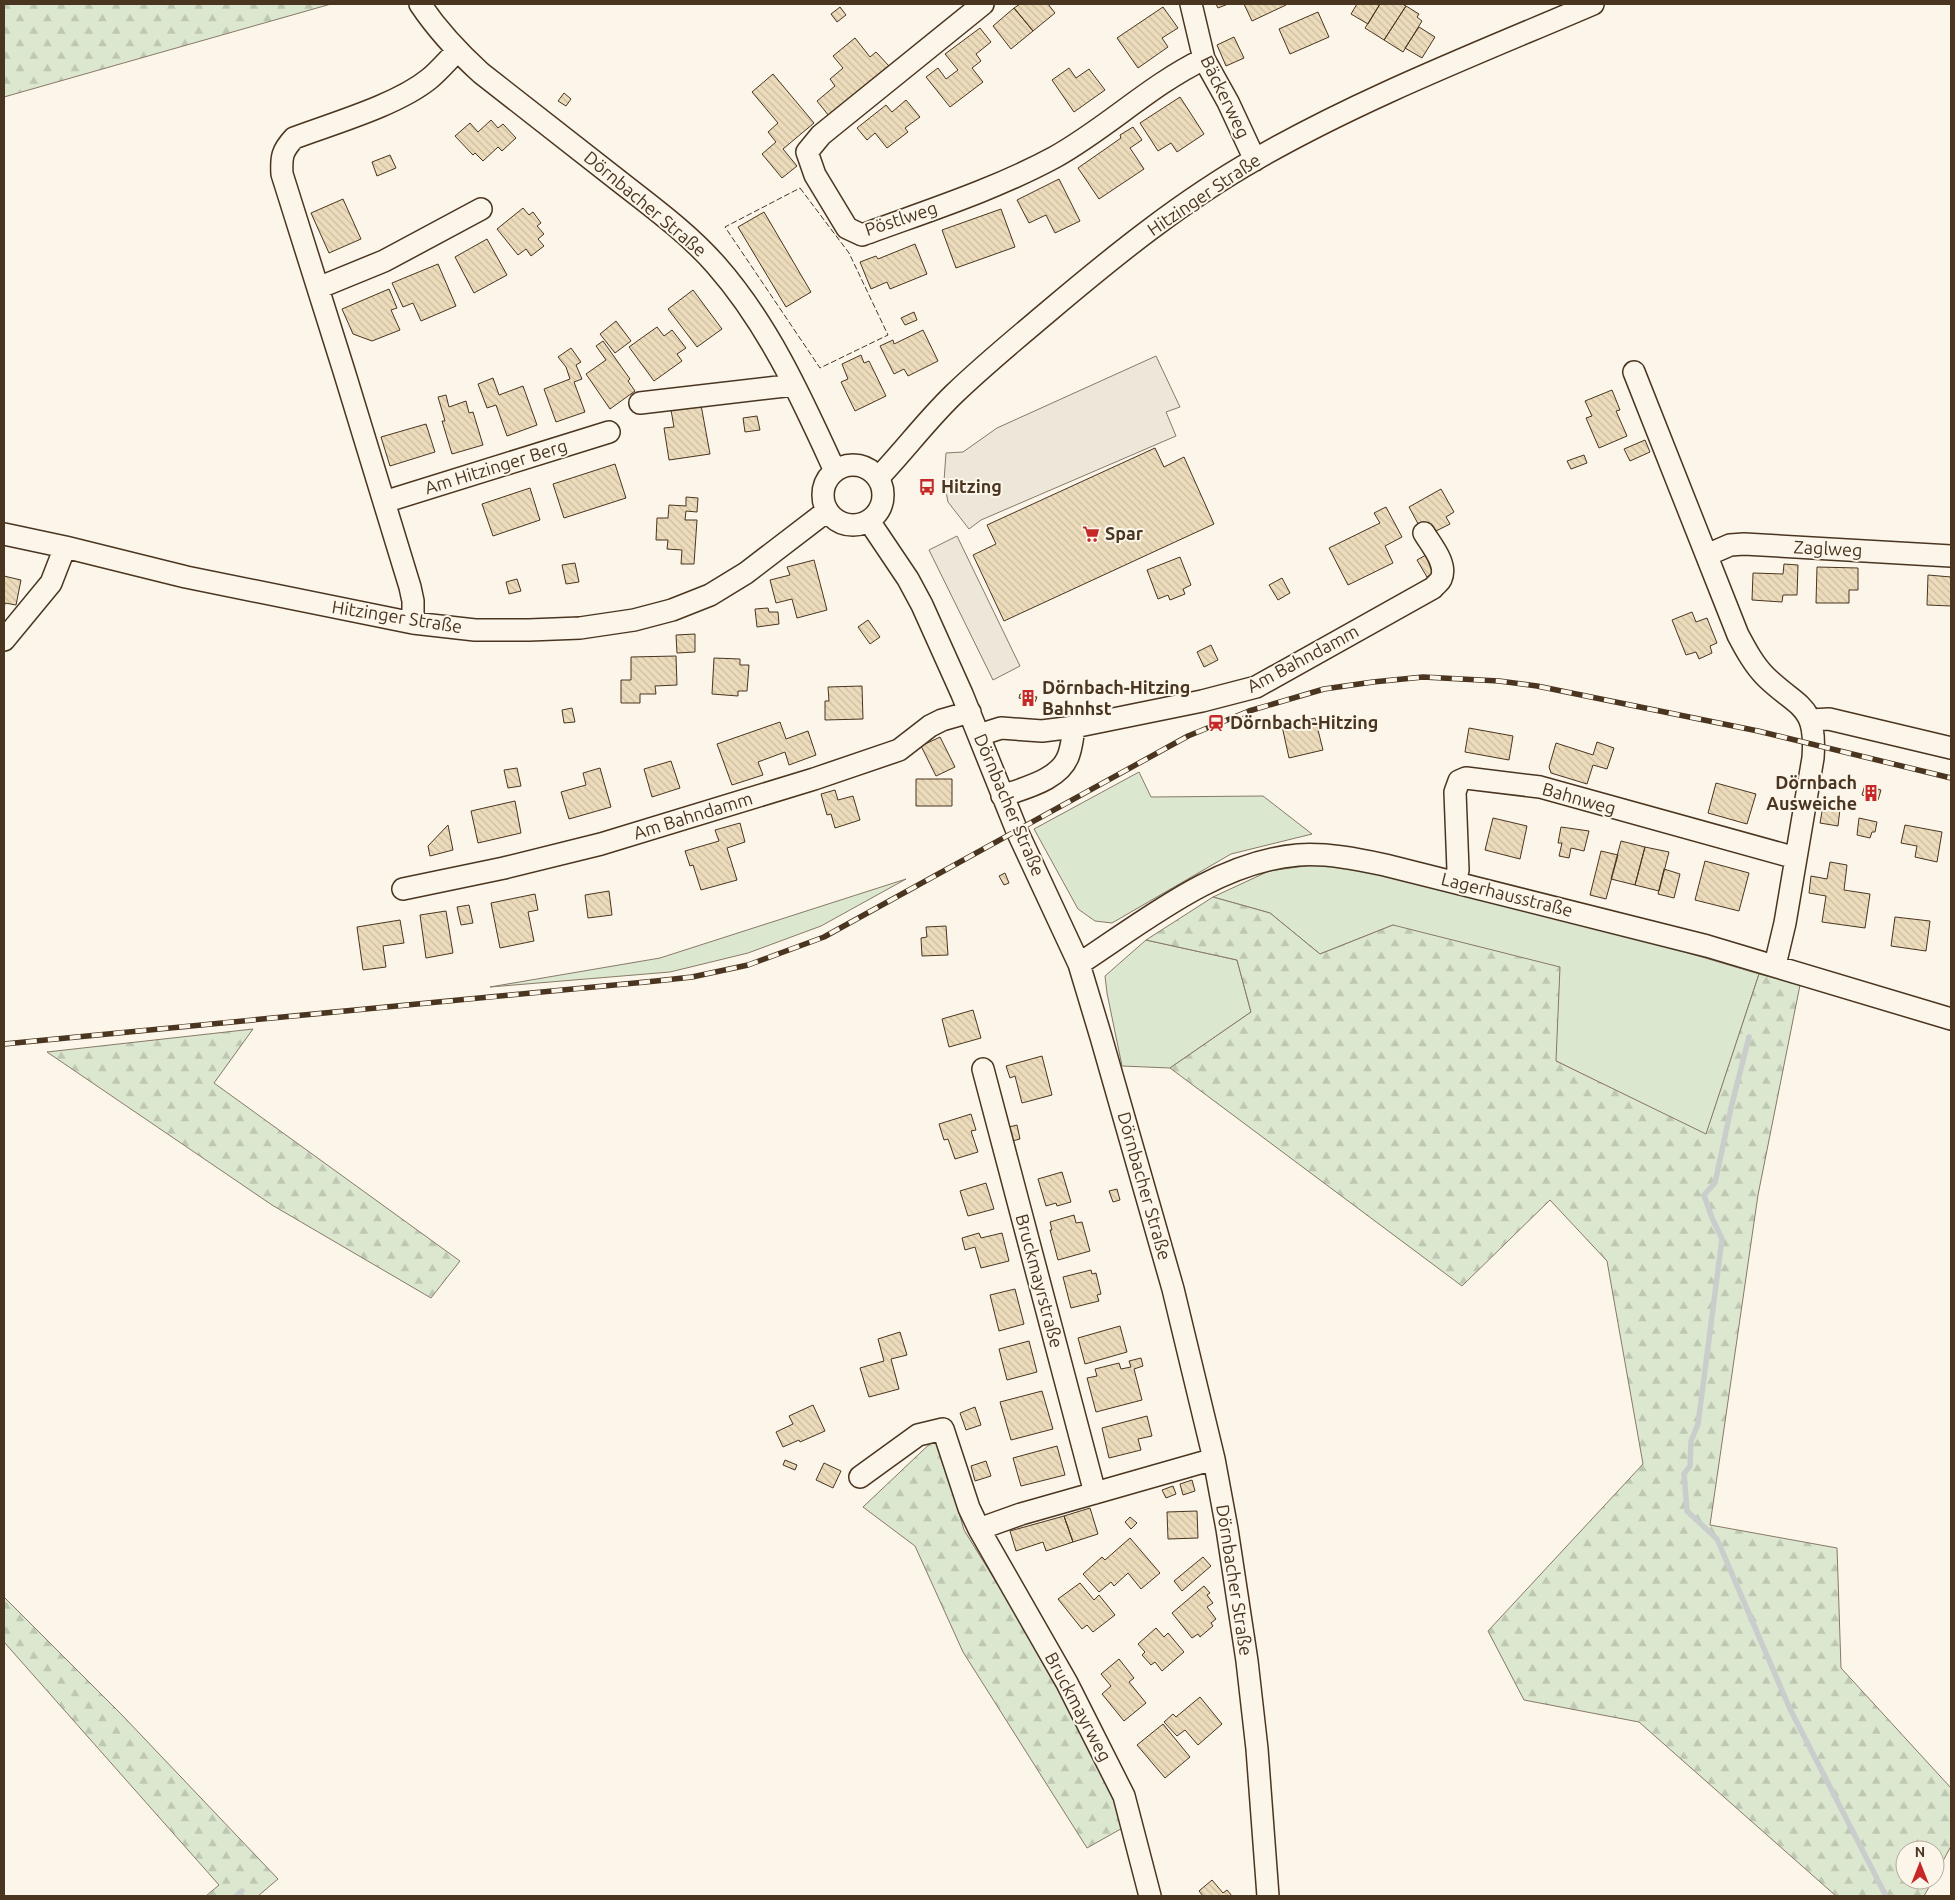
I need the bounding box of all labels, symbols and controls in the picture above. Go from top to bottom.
street label: Bäckerweg [1197,52,1254,141]
street label: Dörnbacher Straße [581,146,711,260]
street label: Hitzinger Straße [1143,149,1264,239]
street label: Pöstlweg [862,197,939,239]
street label: Am Hitzinger Berg [422,435,569,497]
place label: Hitzing [941,476,1002,496]
bus stop icon: Hitzing [917,477,937,497]
place label: Spar [1105,523,1144,543]
supermarket icon: Spar [1081,524,1101,544]
street label: Zaglweg [1793,536,1863,560]
street label: Hitzinger Straße [331,596,464,636]
street label: Am Bahndamm [1243,620,1362,696]
place label: Dörnbach-Hitzing Bahnhst [1042,677,1190,718]
building icon: Dörnbach-Hitzing Bahnhst [1018,688,1038,708]
place label: Dörnbach-Hitzing [1230,712,1378,732]
station icon: Dörnbach-Hitzing [1206,713,1226,733]
street label: Dörnbacher Straße [971,730,1049,879]
place label: Dörnbach Ausweiche [1766,772,1857,813]
street label: Bahnweg [1540,778,1618,818]
building icon: Dörnbach Ausweiche [1861,783,1881,803]
street label: Am Bahndamm [631,787,755,843]
street label: Lagerhausstraße [1439,868,1575,920]
street label: Dörnbacher Straße [1114,1109,1176,1262]
street label: Bruckmayrstraße [1012,1212,1067,1350]
street label: Dörnbacher Straße [1213,1503,1257,1657]
street label: Bruckmayrweg [1042,1648,1116,1765]
north arrow [1895,1840,1945,1890]
text: N [1915,1844,1925,1860]

